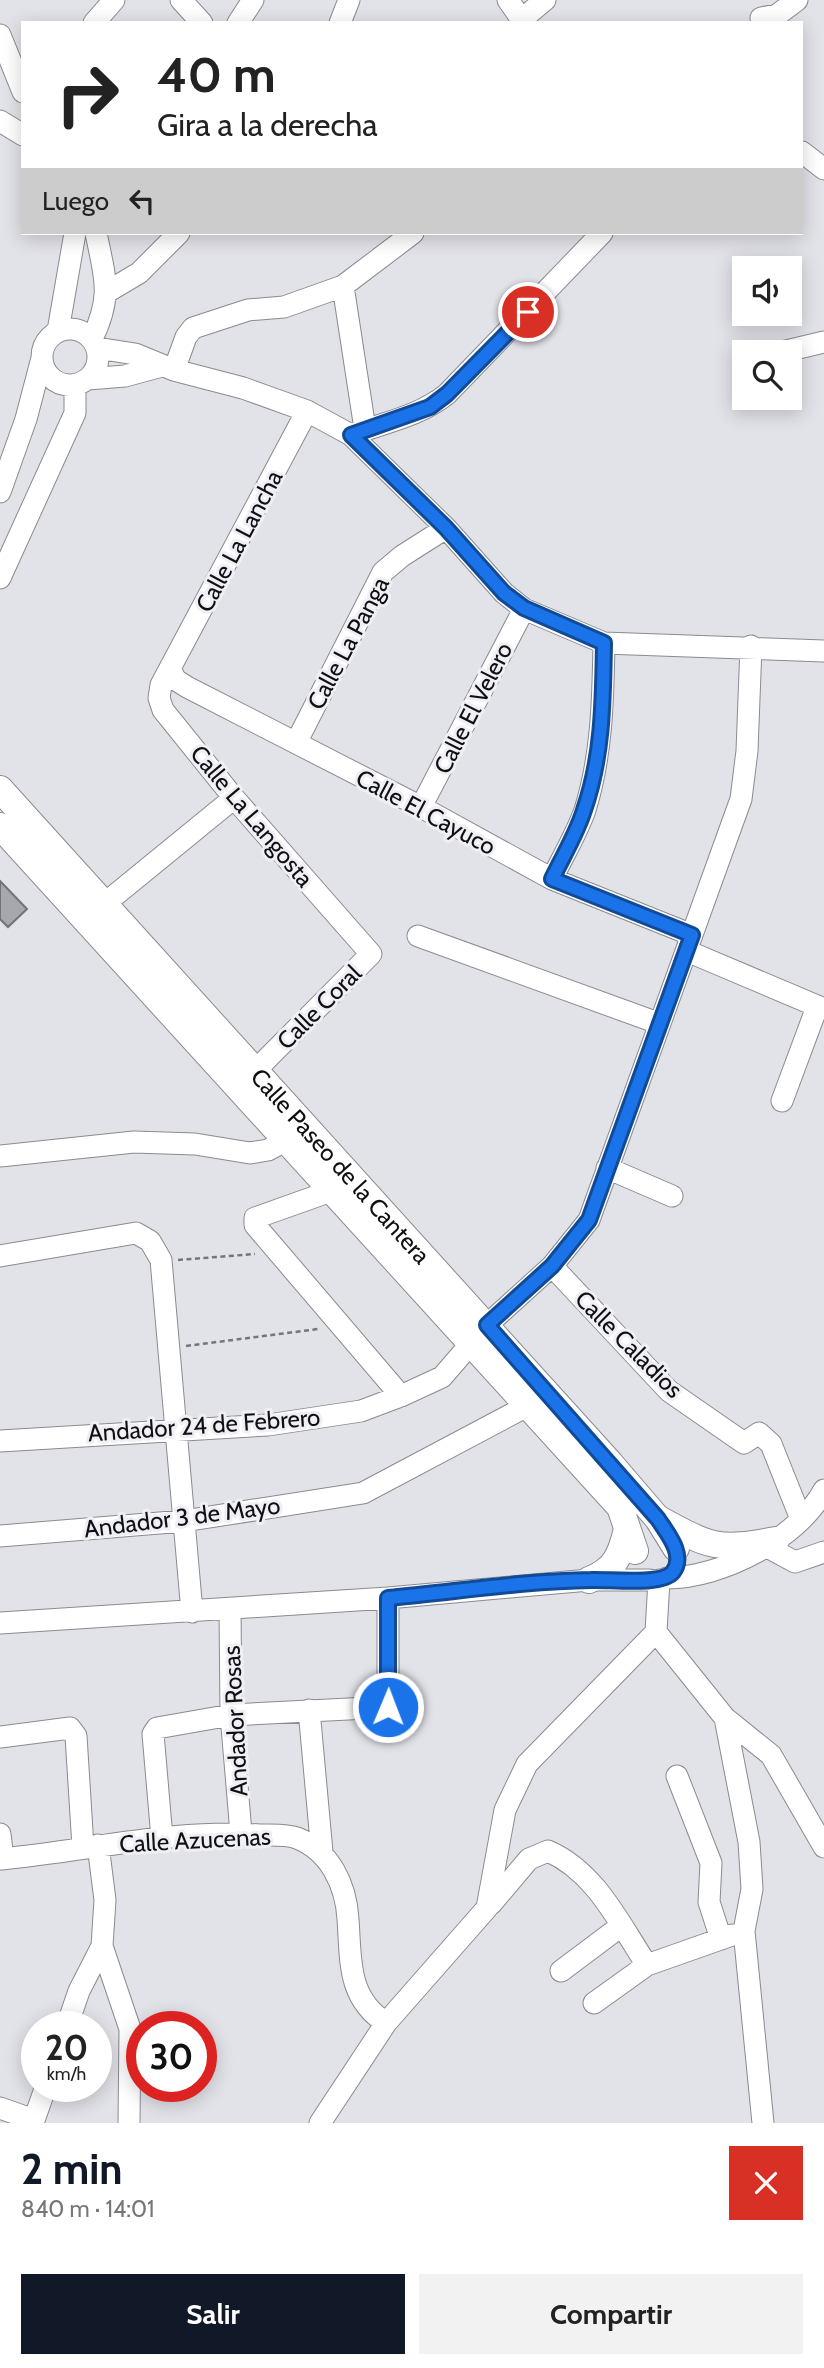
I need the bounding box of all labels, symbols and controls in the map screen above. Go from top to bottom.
text: 40 m [157,45,276,104]
icon: right [42,49,133,140]
text: Gira a la derecha [157,105,378,144]
icon: left [123,182,161,220]
text: Luego [42,185,109,217]
map controls [732,256,802,410]
button: sound [732,256,802,326]
pin [498,282,558,342]
icon: arrive [509,293,547,331]
button: search [732,340,802,410]
street label: Calle La Lancha [189,465,289,617]
street label: Calle La Panga [301,571,395,714]
street label: Calle El Velero [428,638,518,778]
street label: Calle La Langosta [184,739,320,893]
street label: Calle El Cayuco [351,763,501,861]
street label: Calle Coral [271,959,367,1055]
street label: Calle Paseo de la Cantera [245,1062,437,1270]
street label: Calle Caladios [569,1284,689,1404]
street label: Andador 24 de Febrero [87,1402,321,1448]
street label: Andador 3 de Mayo [82,1491,282,1543]
street label: Andador Rosas [217,1645,253,1797]
position arrow [351,1670,425,1744]
street label: Calle Azucenas [118,1822,272,1858]
speed limit sign: 30 [126,2011,217,2102]
text: 20 [45,2026,88,2069]
text: km/h [47,2063,86,2085]
text: 2 min [21,2143,122,2195]
button: close [729,2146,803,2220]
text: 840 m · 14:01 [21,2195,155,2223]
button: Salir [21,2274,405,2354]
button: Compartir [419,2274,803,2354]

